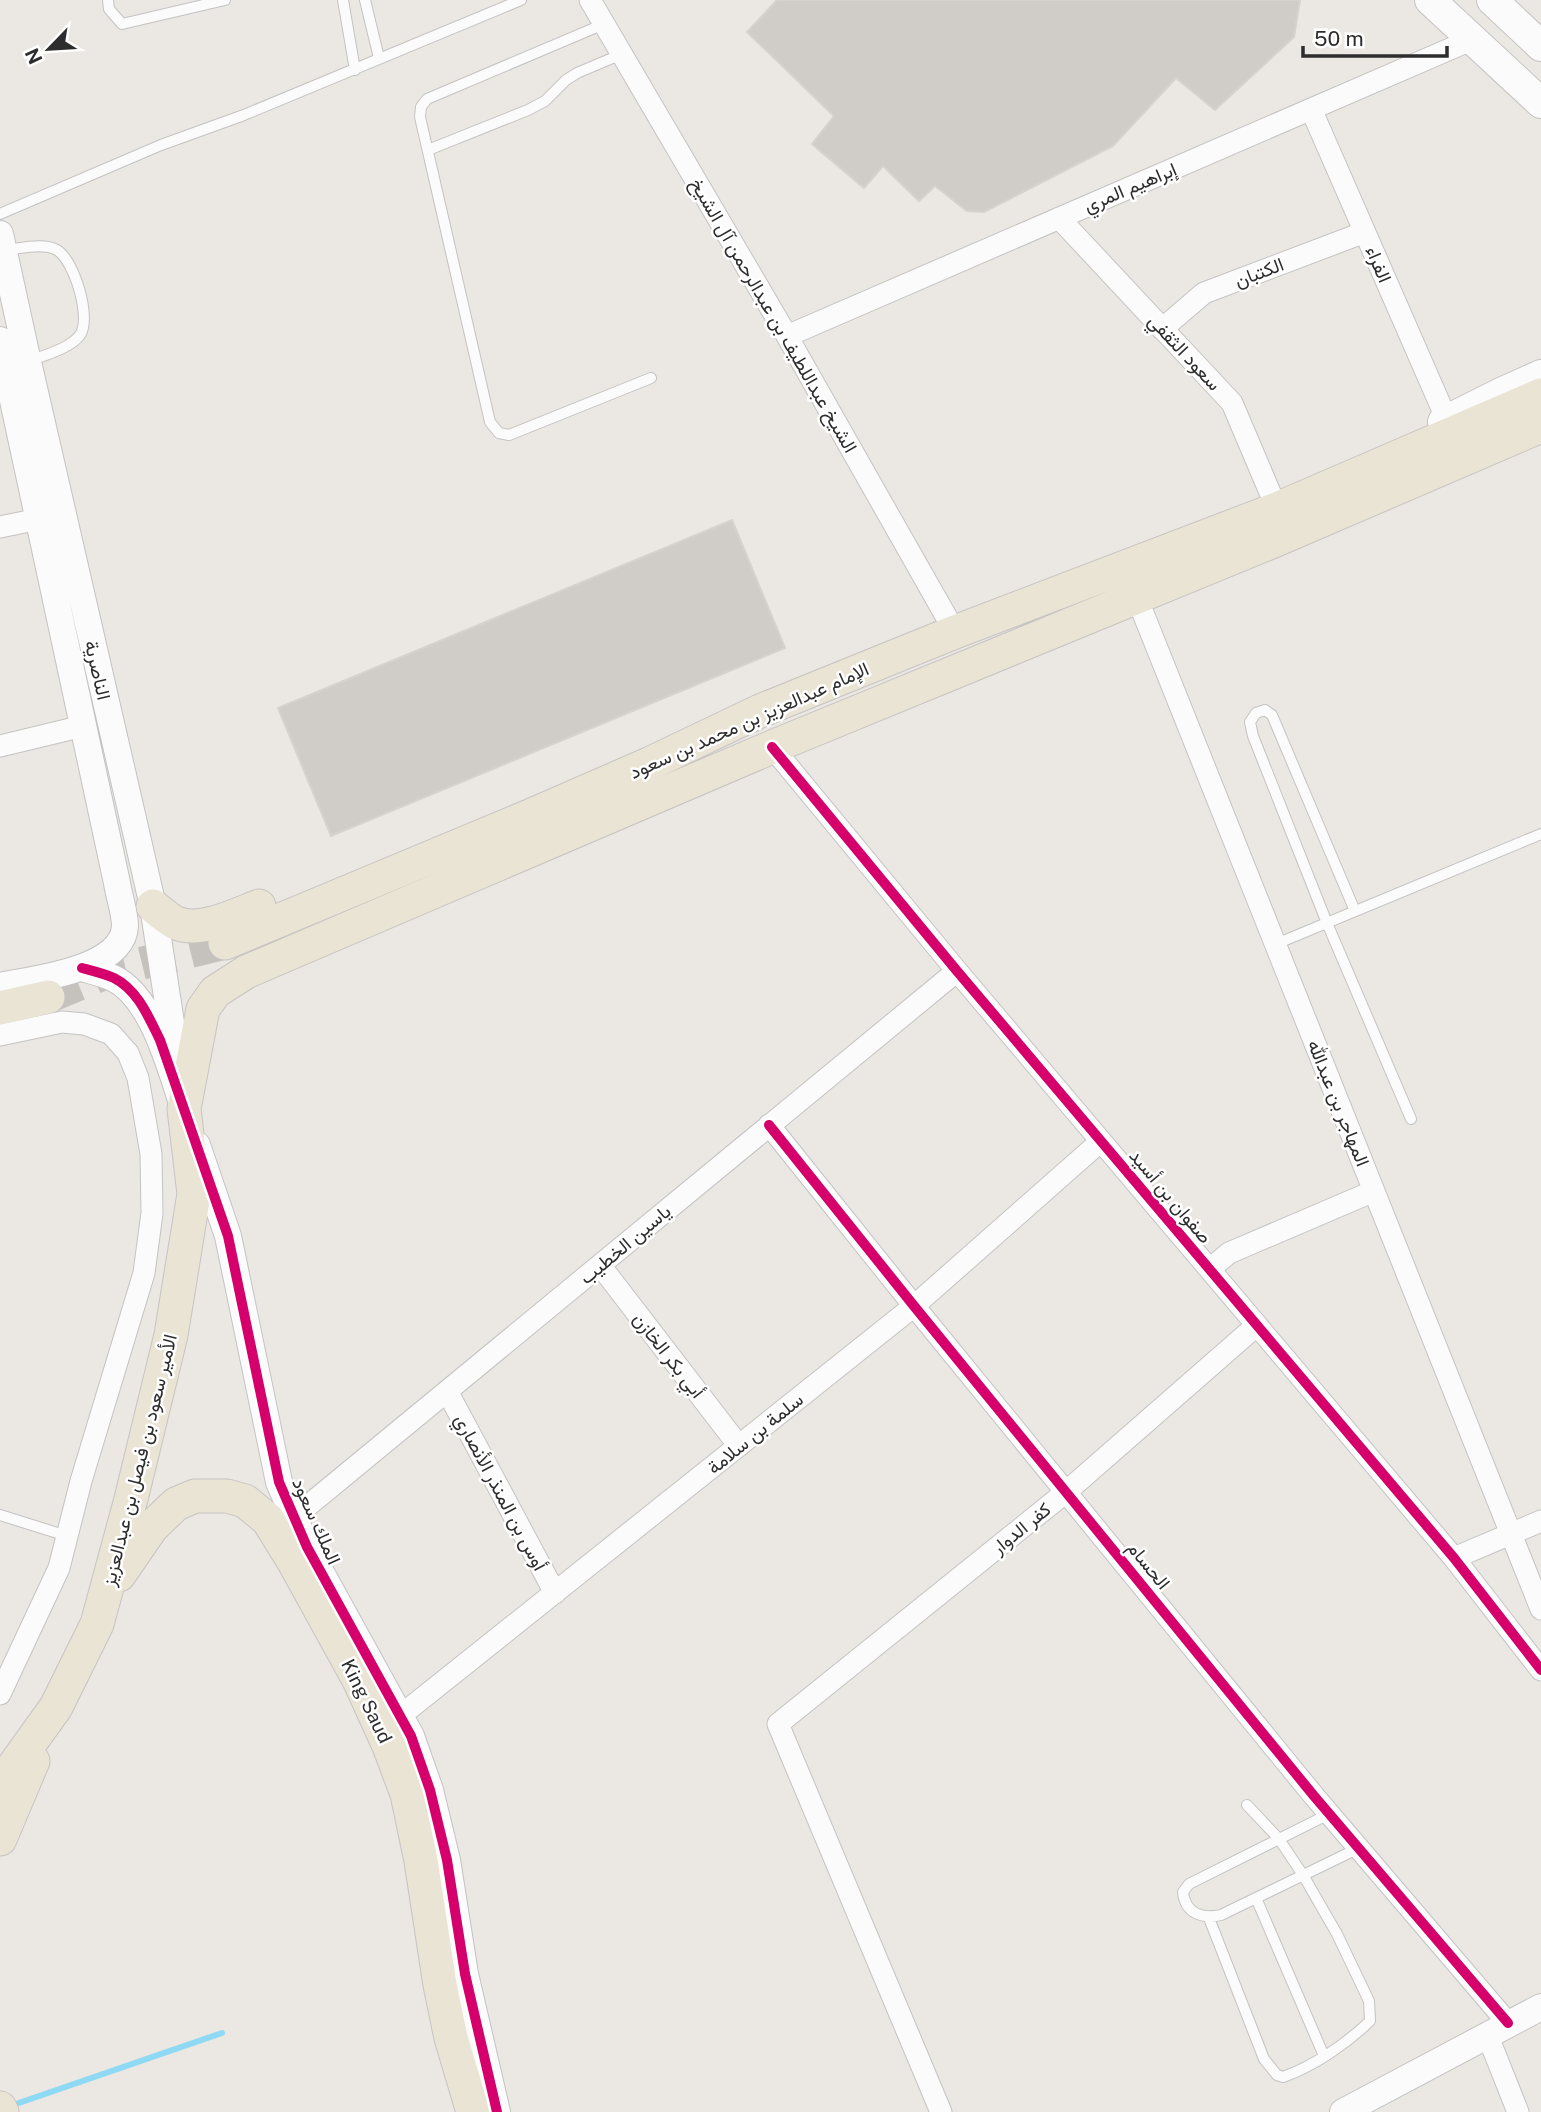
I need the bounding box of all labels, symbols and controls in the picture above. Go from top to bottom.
north arrow [14,14,84,84]
scale bar [1303,14,1446,58]
text: 50 m [1314,26,1364,51]
text: N [20,45,47,68]
street label: إبراهيم المري [1080,158,1182,221]
street label: الشيخ عبداللطيف بن عبدالرحمن آل الشيخ [683,174,862,458]
street label: الفراء [1361,242,1396,286]
street label: الكتبان [1231,253,1287,292]
street label: سعود الثقفي [1140,309,1226,398]
street label: الناصرية [80,638,115,702]
street label: الإمام عبدالعزيز بن محمد بن سعود [626,657,873,785]
street label: المهاجر بن عبدالله [1303,1037,1374,1170]
street label: صفوان بن أسيد [1125,1144,1217,1248]
street label: ياسين الخطيب [575,1200,676,1289]
street label: أبي بكر الخازن [625,1308,709,1405]
street label: الأمير سعود بن فيصل بن عبدالعزيز [97,1332,182,1589]
street label: سلمة بن سلامة [703,1388,808,1479]
street label: أوس بن المنذر الأنصاري [446,1410,552,1576]
street label: الملك سعود [287,1474,346,1568]
street label: كفر الدوار [986,1498,1055,1560]
street label: الحسام [1122,1537,1175,1595]
street label: King Saud [337,1655,397,1747]

